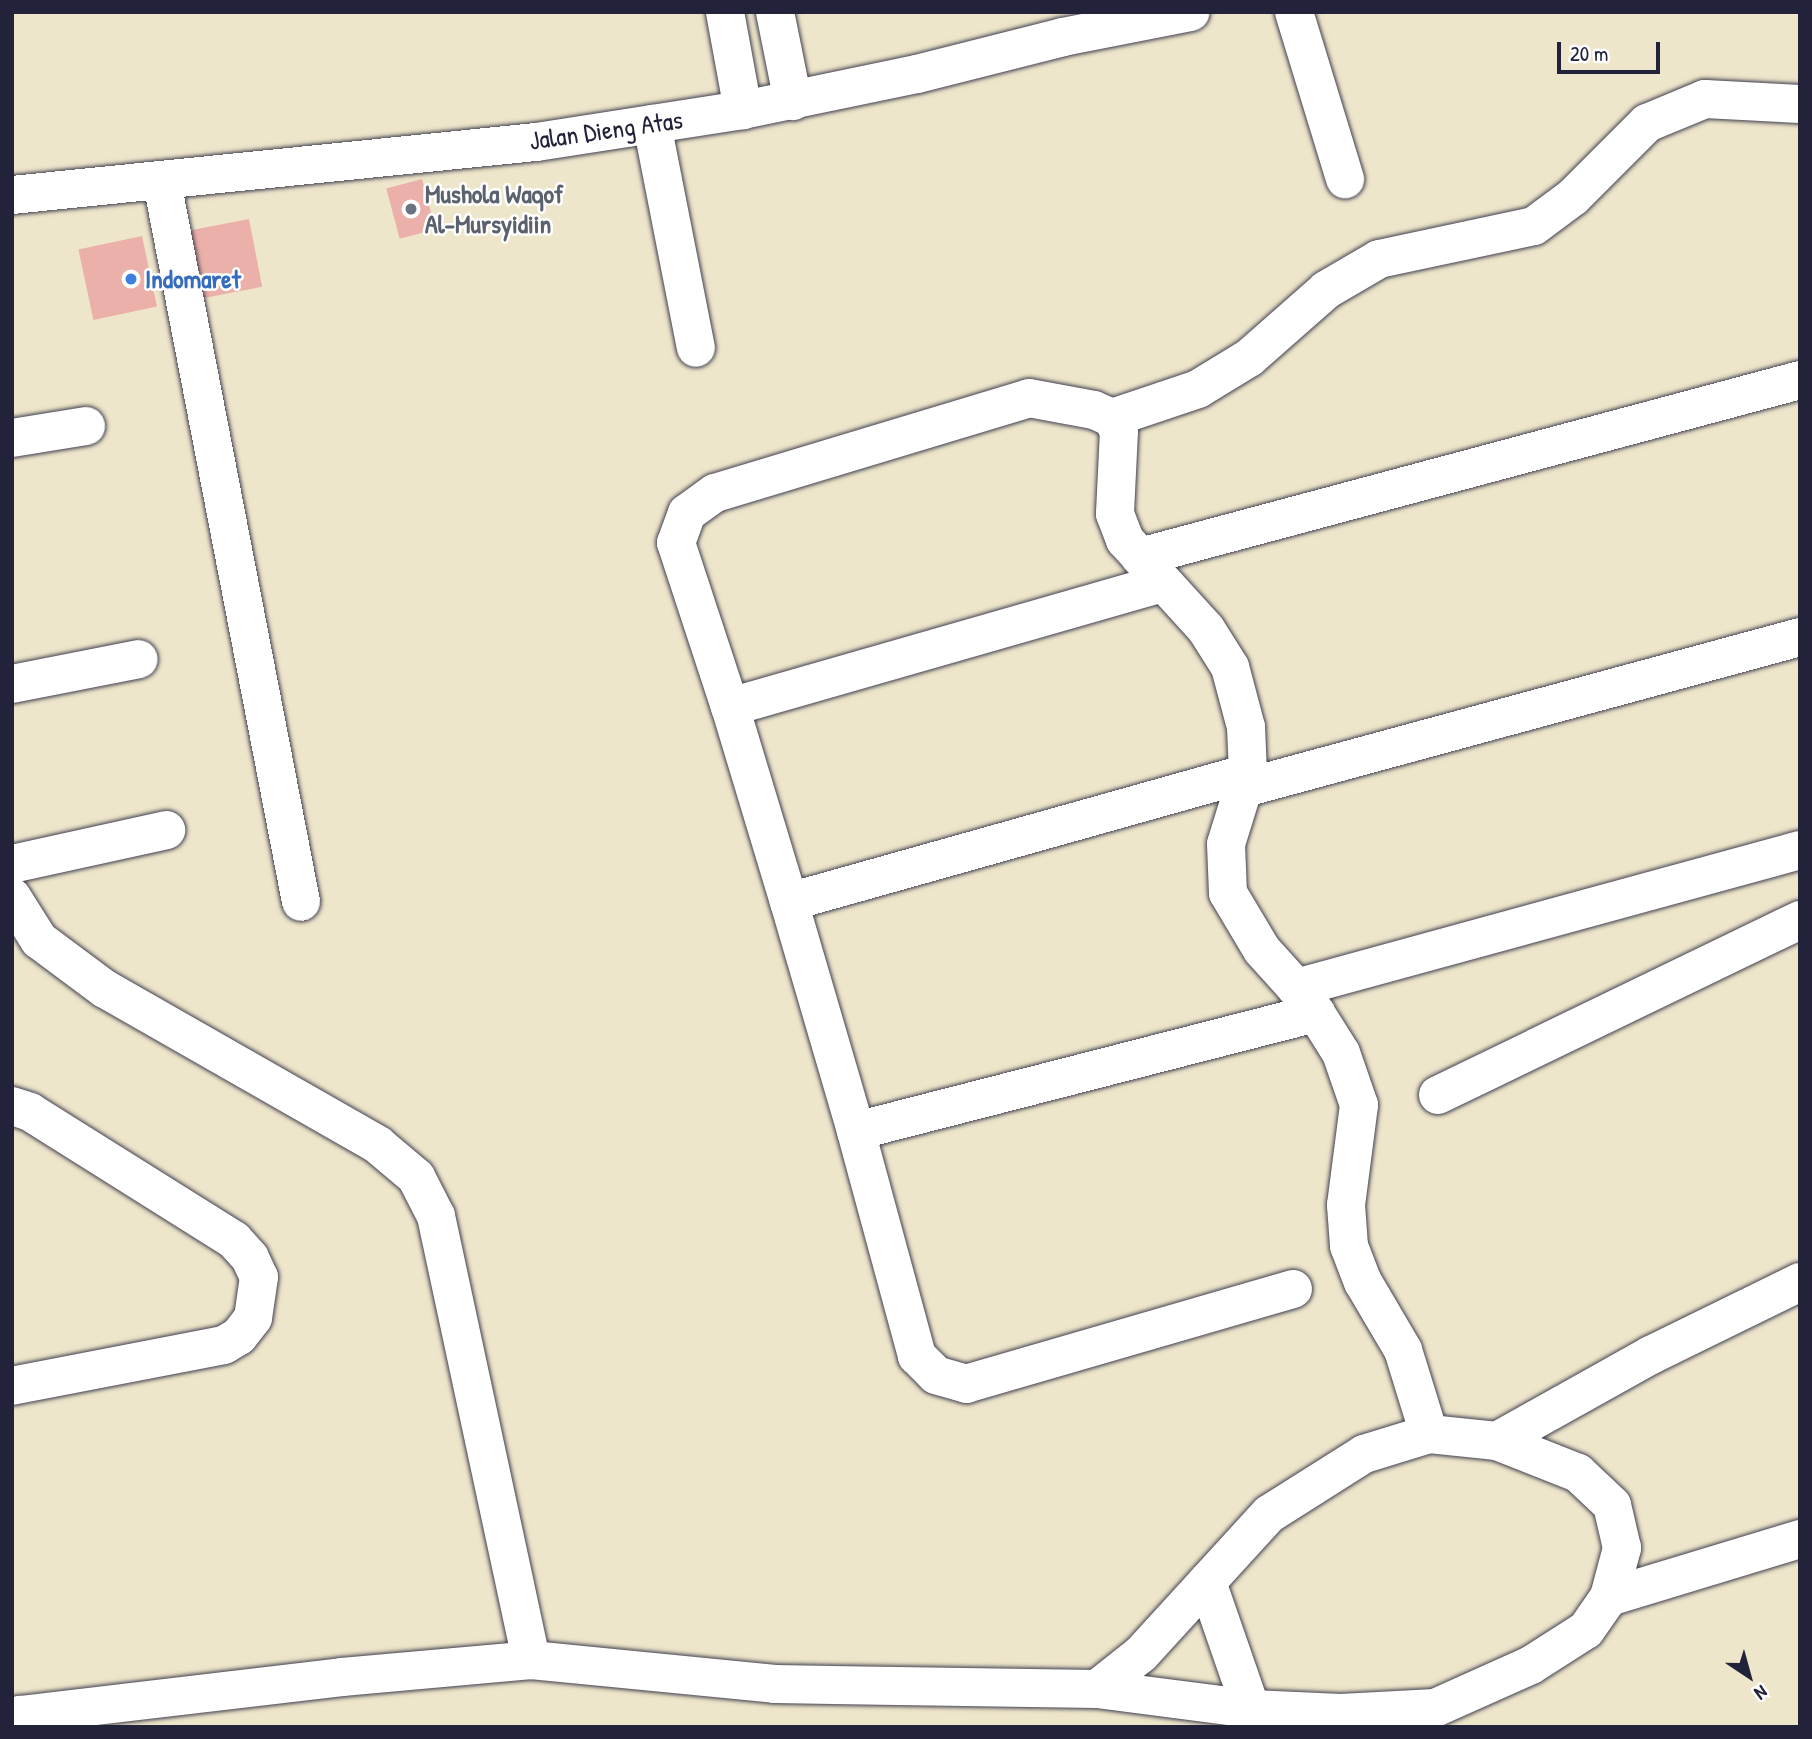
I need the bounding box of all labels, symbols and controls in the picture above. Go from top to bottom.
scale bar [1560,28,1663,72]
text: 20 m [1570,39,1608,68]
street label: Jalan Dieng Atas [527,104,685,156]
place label: Mushola Waqof Al-Mursyidiin [425,178,563,240]
marker: Mushola Waqof Al-Mursyidiin [403,201,419,217]
place label: Indomaret [145,263,241,295]
marker: Indomaret [123,271,139,287]
north arrow [1714,1641,1784,1711]
text: N [1750,1679,1773,1706]

